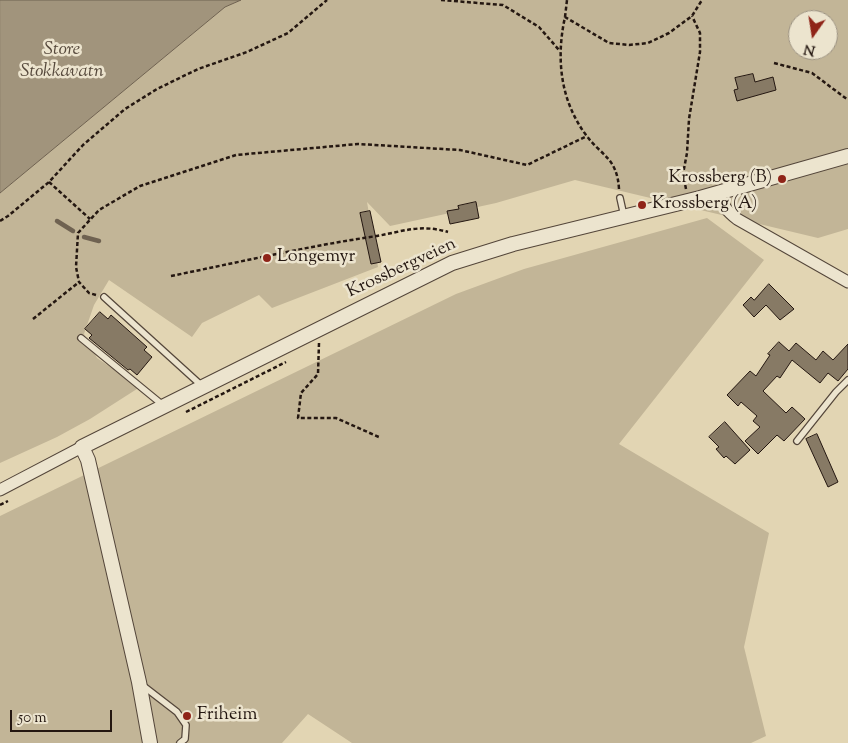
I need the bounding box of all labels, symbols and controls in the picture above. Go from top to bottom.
north arrow [788,10,838,60]
text: N [802,38,818,60]
water label: Store Stokkavatn [20,40,104,84]
place label: Krossberg (B) [669,168,772,190]
marker: Krossberg (B) [776,173,788,185]
place label: Krossberg (A) [652,194,757,216]
marker: Krossberg (A) [636,199,648,211]
street label: Krossbergveien [344,234,460,304]
place label: Longemyr [277,247,355,269]
marker: Longemyr [261,252,273,264]
scale bar [12,700,115,732]
place label: Friheim [197,705,257,727]
text: 50 m [18,708,47,729]
marker: Friheim [181,710,193,722]

